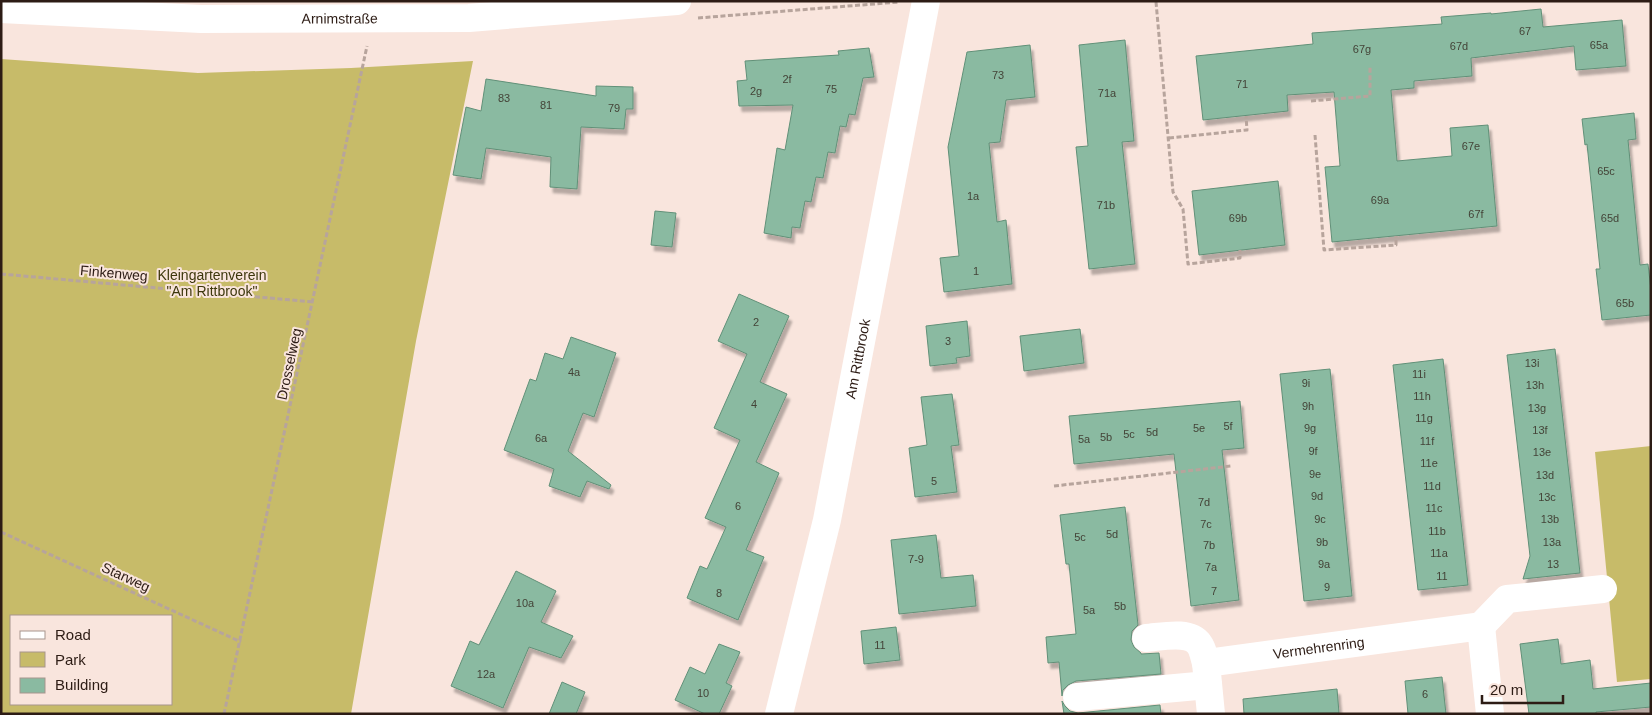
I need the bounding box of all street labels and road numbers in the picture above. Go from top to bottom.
street label: Arnimstraße [302,10,378,27]
street label: Finkenweg [80,262,148,284]
street label: Am Rittbrook [842,316,873,400]
street label: Drosselweg [274,327,304,401]
street label: Starweg [99,559,153,595]
street label: Vermehrenring [1272,634,1365,662]

